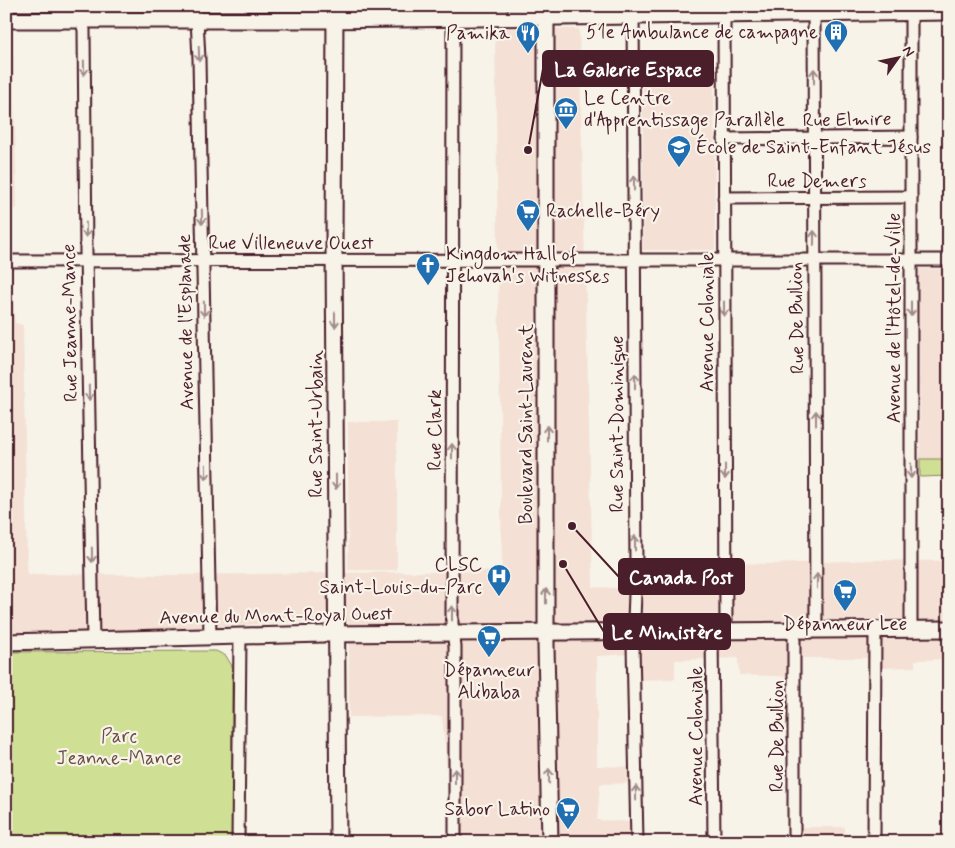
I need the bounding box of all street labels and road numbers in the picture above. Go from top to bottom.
street label: Rue Elmire [802,107,892,133]
street label: Rue Demers [767,169,867,194]
street label: Avenue de l'Hôtel-de-Ville [882,213,907,423]
street label: Rue Villeneuve Ouest [208,231,374,256]
street label: Avenue de l'Esplanade [172,234,200,410]
street label: Rue Jeanne-Mance [56,244,84,402]
street label: Avenue Coloniale [695,252,720,392]
street label: Rue De Bullion [784,262,810,374]
street label: Boulevard Saint-Laurent [514,324,539,524]
street label: Rue Saint-Dominique [605,336,630,512]
street label: Rue Saint-Urbain [304,350,329,498]
street label: Rue Clark [423,389,448,471]
street label: Avenue du Mont-Royal Ouest [159,601,393,631]
street label: Avenue Coloniale [684,666,709,806]
street label: Rue De Bullion [765,680,790,792]

